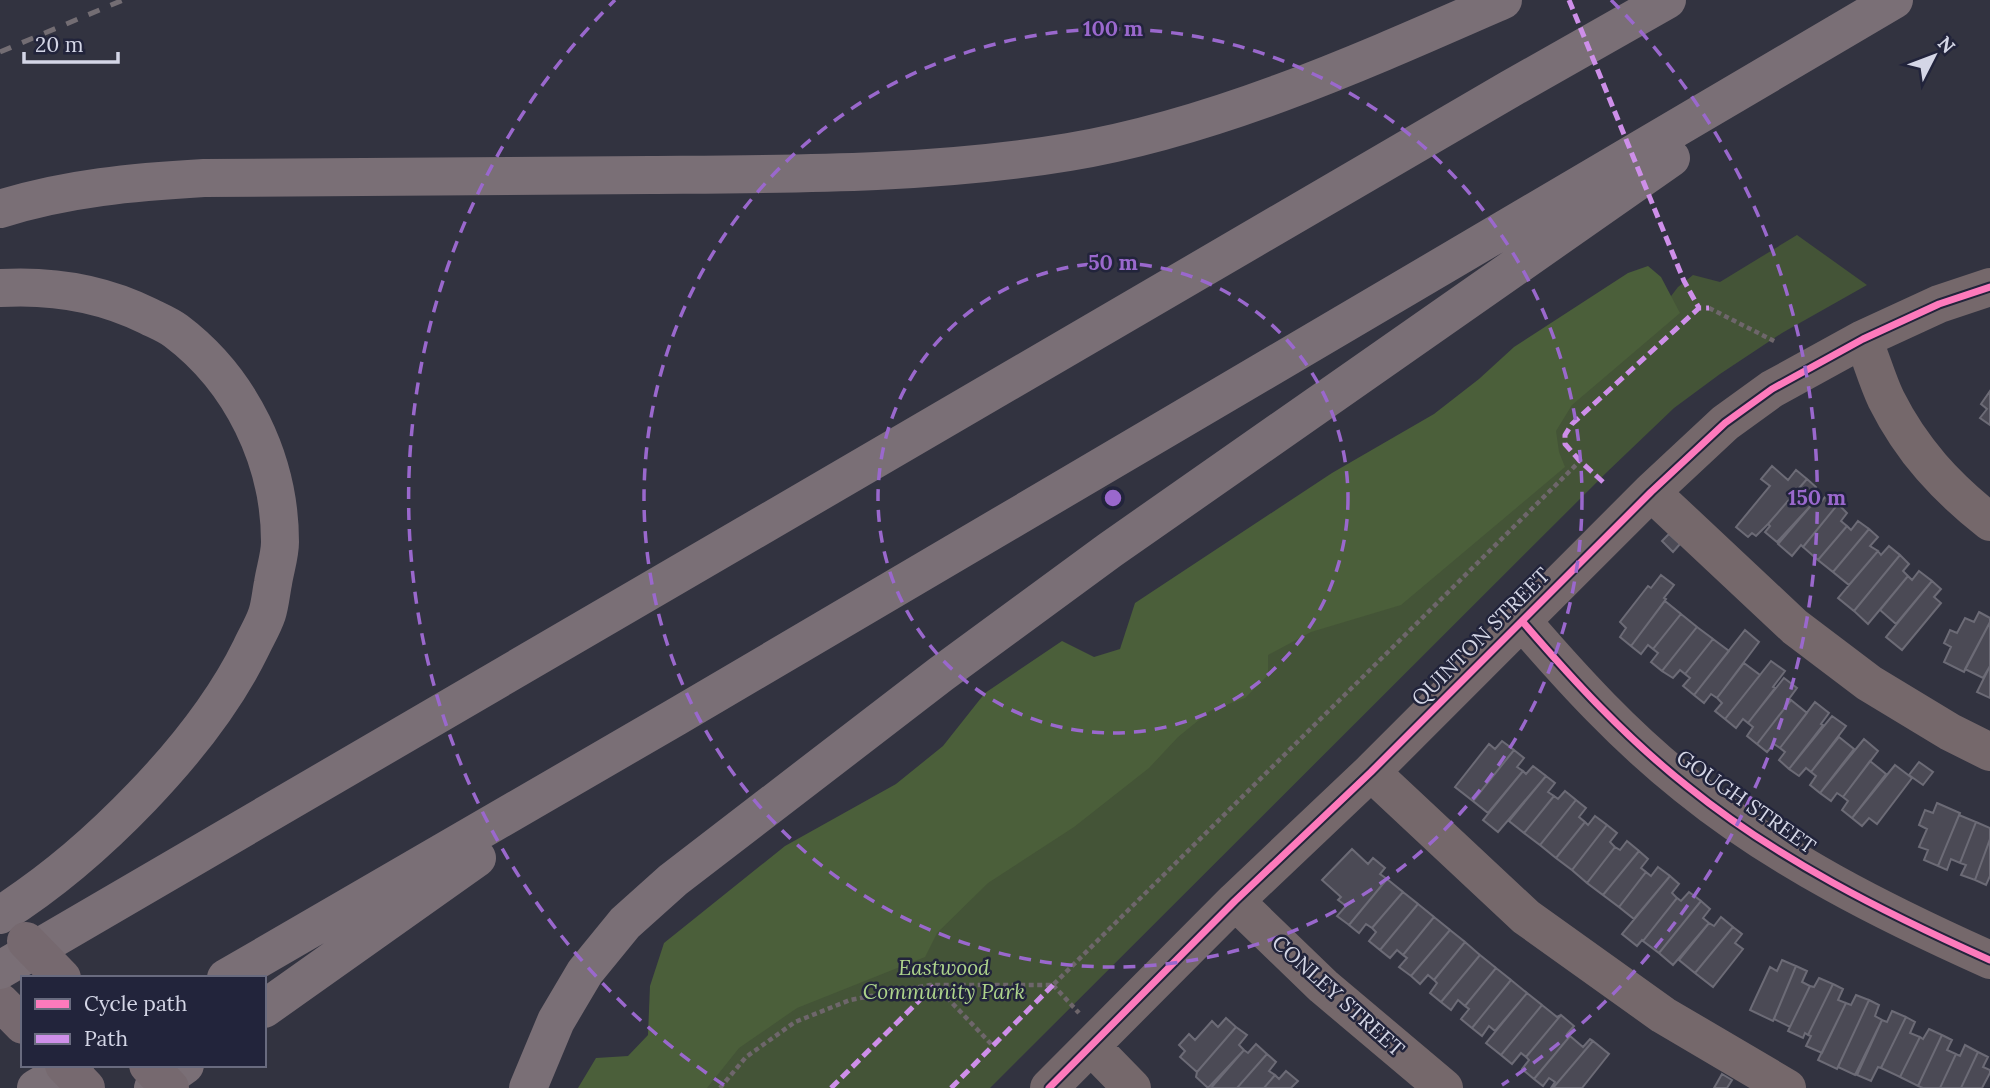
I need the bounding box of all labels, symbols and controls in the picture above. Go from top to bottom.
text: 100 m [1083,15,1143,42]
scale bar [24,21,119,65]
north arrow [1899,21,1969,91]
text: 20 m [35,31,84,58]
text: N [1933,31,1961,58]
text: 50 m [1088,249,1138,276]
text: 150 m [1788,484,1846,511]
centre of rings [1101,486,1125,510]
street label: QUINTON STREET [1406,562,1556,712]
street label: GOUGH STREET [1671,744,1821,860]
street label: CONLEY STREET [1266,929,1410,1062]
park label: Eastwood Community Park [863,954,1025,1005]
legend [21,976,266,1067]
text: Cycle path [84,990,187,1017]
text: Path [84,1025,128,1052]

